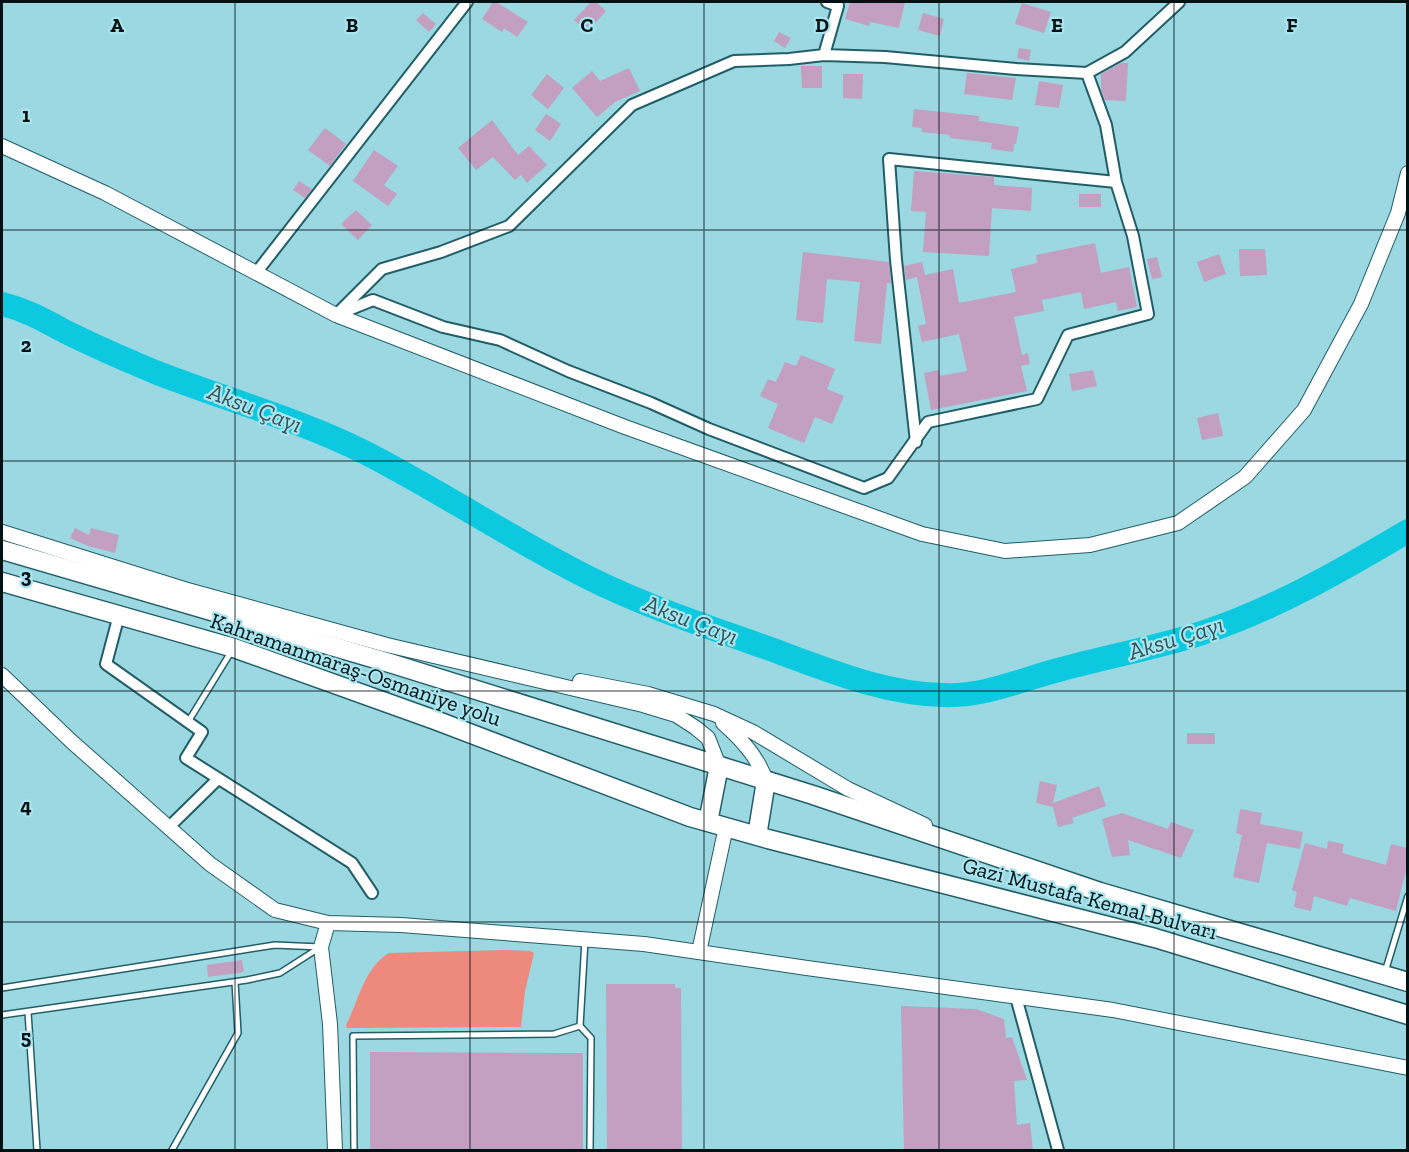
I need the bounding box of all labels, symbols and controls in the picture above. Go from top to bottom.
text: A [110,13,124,37]
text: B [346,13,358,37]
text: C [581,13,594,37]
text: D [815,13,829,37]
text: E [1051,13,1063,37]
text: F [1286,13,1298,37]
text: 1 [22,103,30,127]
text: 2 [21,333,32,357]
water label: Aksu Çayı [203,376,306,439]
text: 3 [21,564,32,588]
water label: Aksu Çayı [639,588,742,651]
street label: Kahramanmaraş-Osmaniye yolu [207,607,505,732]
water label: Aksu Çayı [1124,609,1227,666]
text: 4 [20,794,32,818]
street label: Gazi Mustafa Kemal Bulvarı [960,851,1220,945]
text: 5 [21,1025,31,1049]

